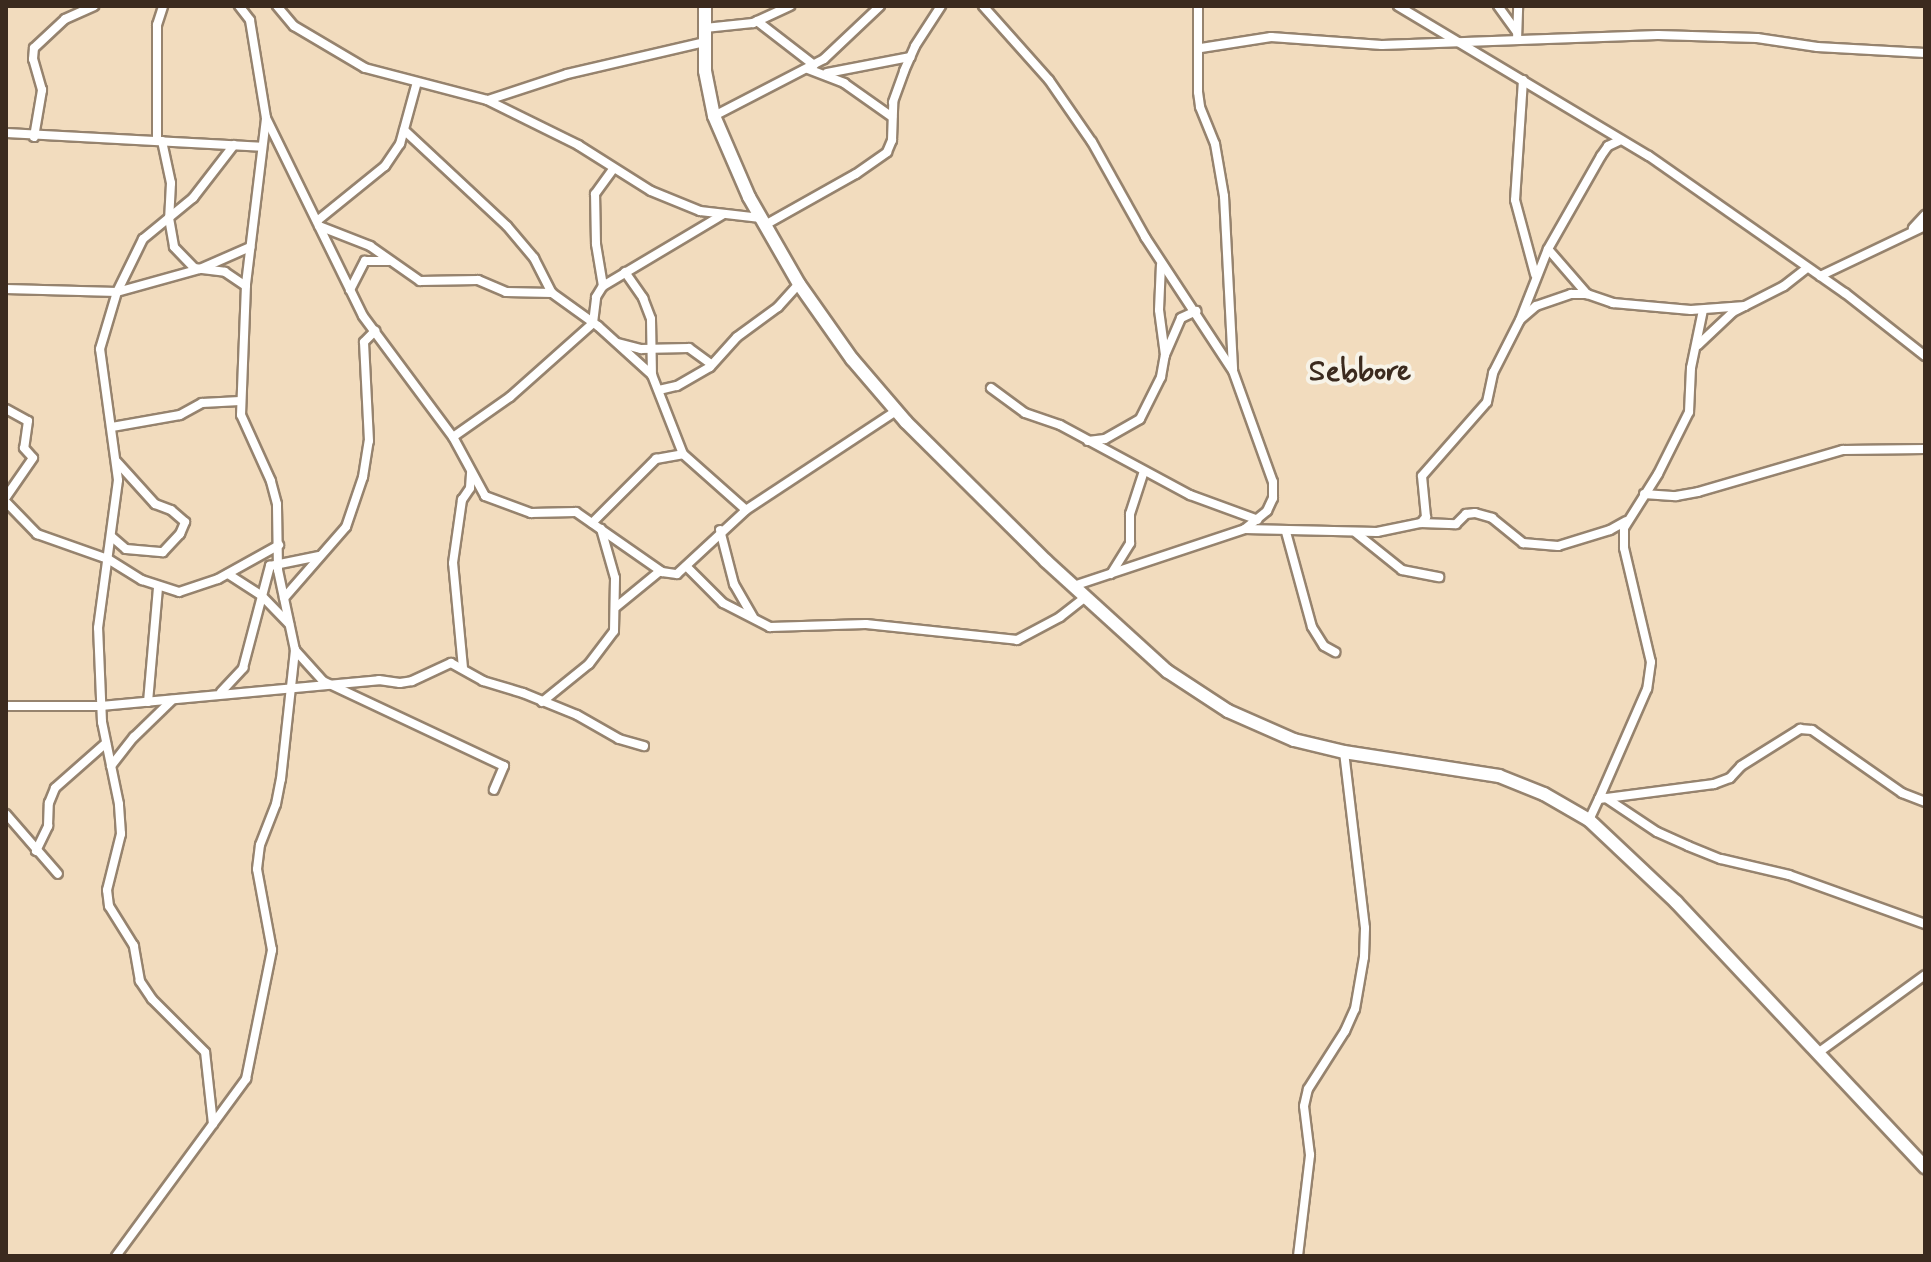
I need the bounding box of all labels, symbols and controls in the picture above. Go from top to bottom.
district label: Sebbore [1309,354,1411,390]

